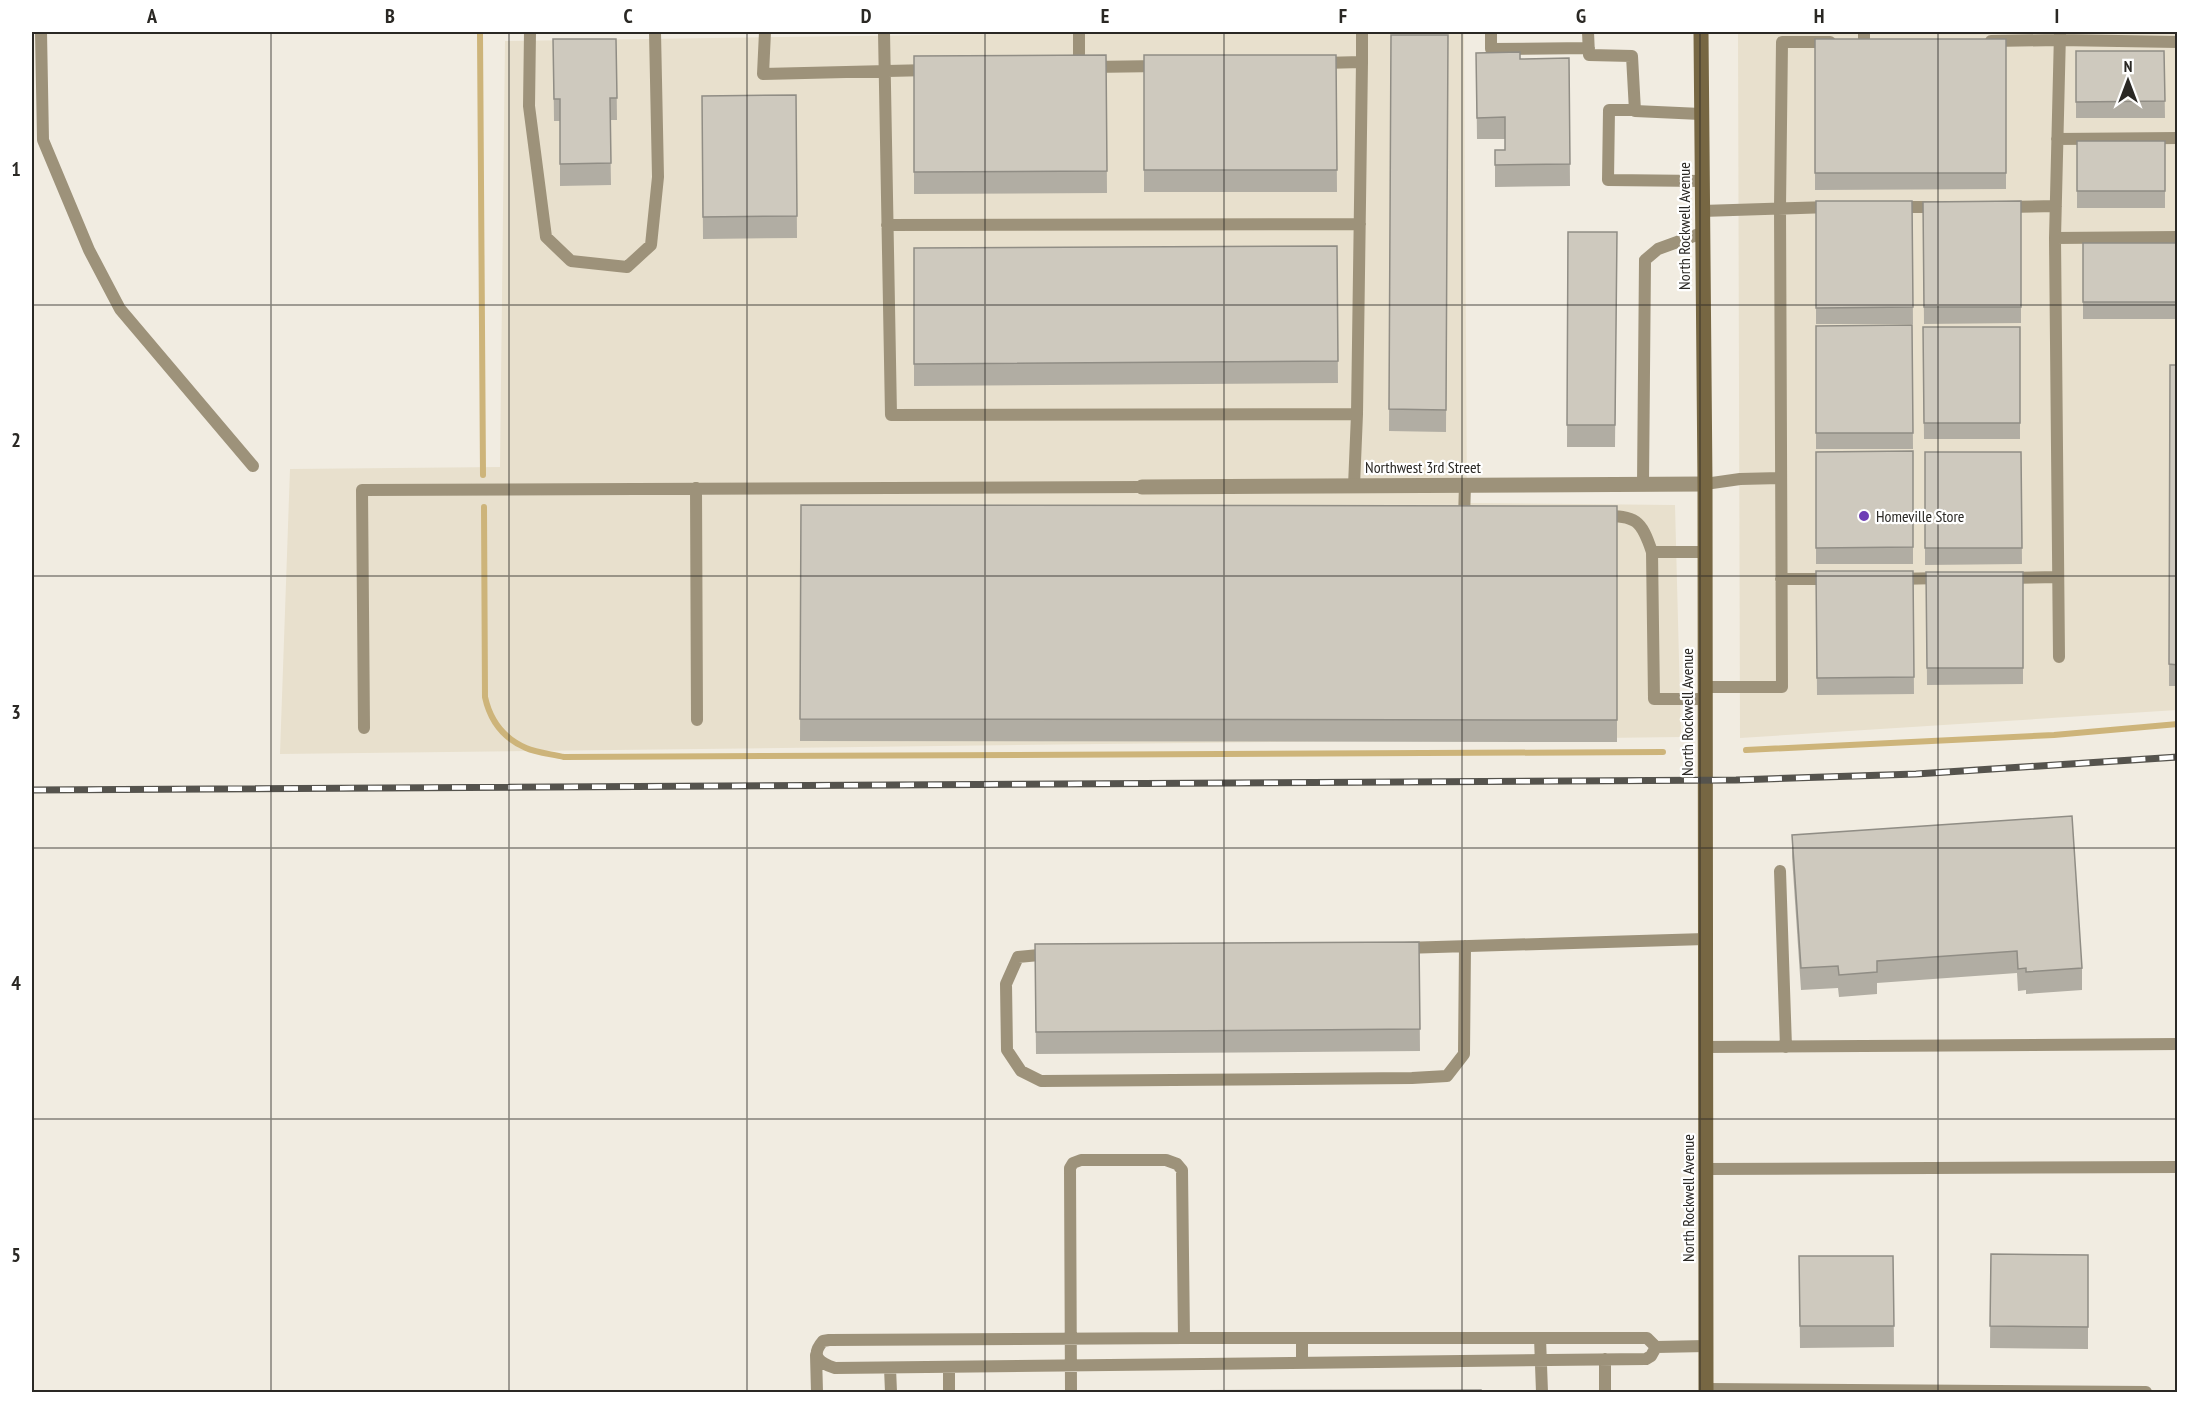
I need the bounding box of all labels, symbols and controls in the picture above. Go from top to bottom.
text: A [146,3,158,29]
text: B [385,3,395,29]
text: C [623,3,633,29]
text: D [861,3,872,29]
text: E [1101,3,1109,29]
text: F [1339,3,1347,29]
text: G [1576,3,1586,29]
text: H [1814,3,1824,29]
text: I [2055,3,2059,29]
north arrow [2098,51,2158,111]
text: N [2124,56,2132,76]
text: 1 [11,156,21,182]
street label: North Rockwell Avenue [1674,162,1694,290]
text: 2 [11,427,21,453]
street label: Northwest 3rd Street [1365,457,1482,477]
place label: Homeville Store [1876,506,1964,526]
marker: Homeville Store [1857,509,1871,523]
street label: North Rockwell Avenue [1677,648,1697,776]
text: 3 [11,699,21,725]
text: 4 [11,970,21,996]
street label: North Rockwell Avenue [1678,1134,1698,1262]
text: 5 [11,1242,21,1268]

